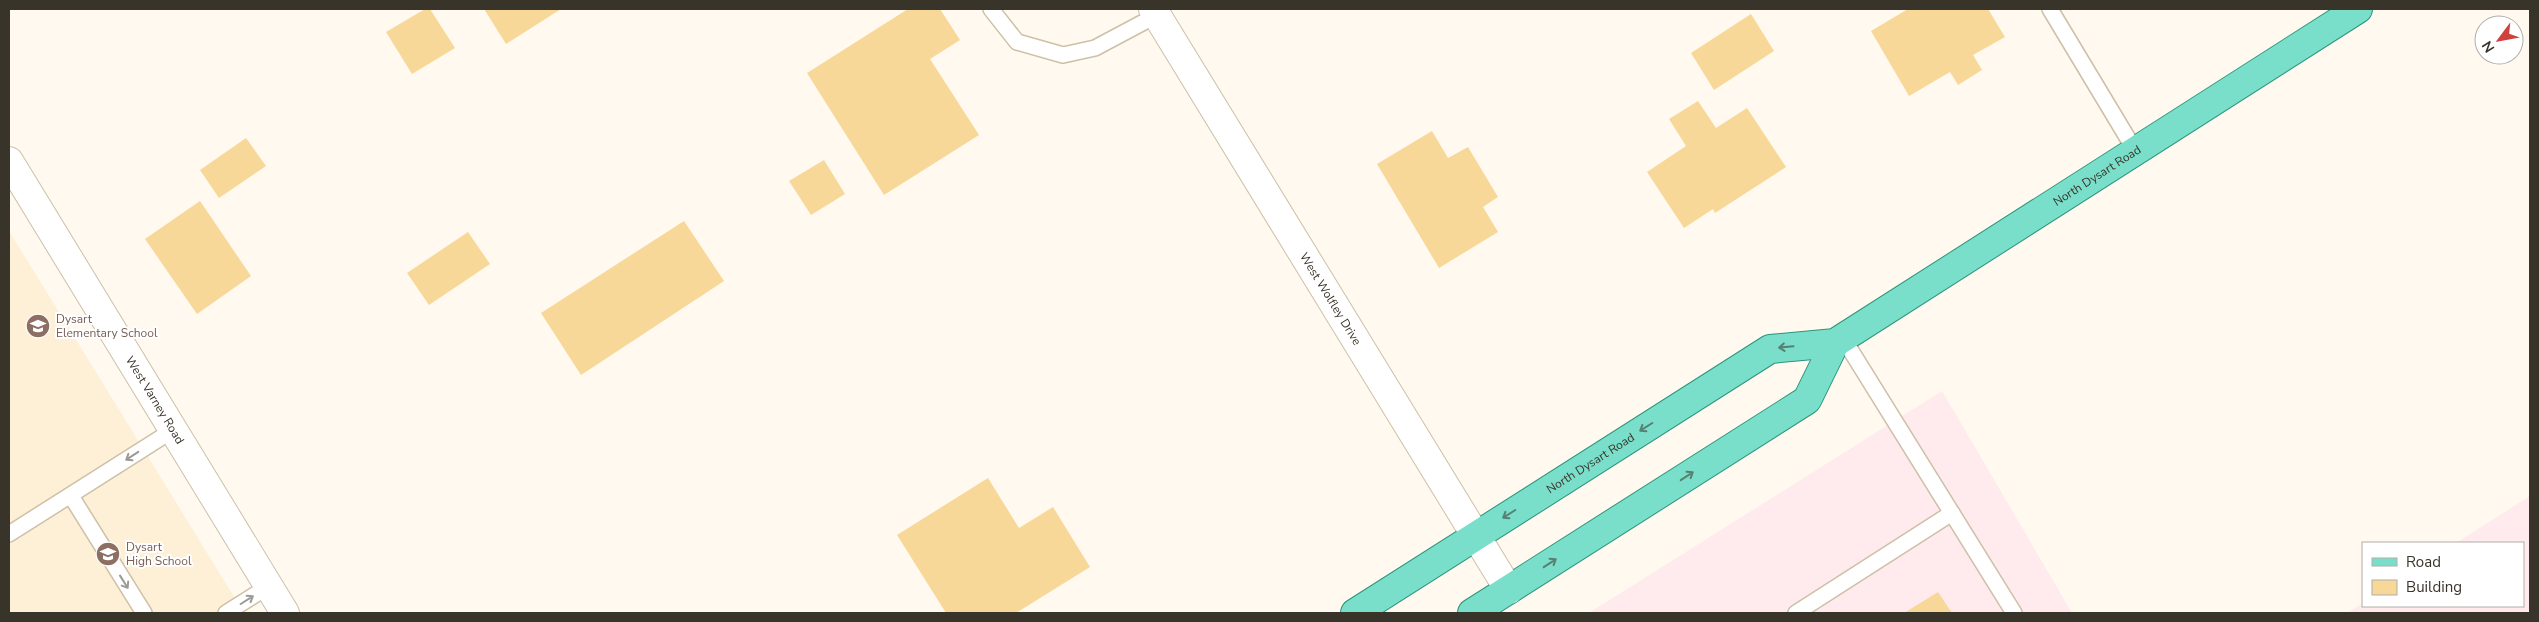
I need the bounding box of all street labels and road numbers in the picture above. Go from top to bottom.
street label: North Dysart Road [2050,142,2144,210]
street label: West Wolfley Drive [1296,249,1365,348]
street label: West Varney Road [122,353,188,447]
street label: North Dysart Road [1543,429,1637,497]

